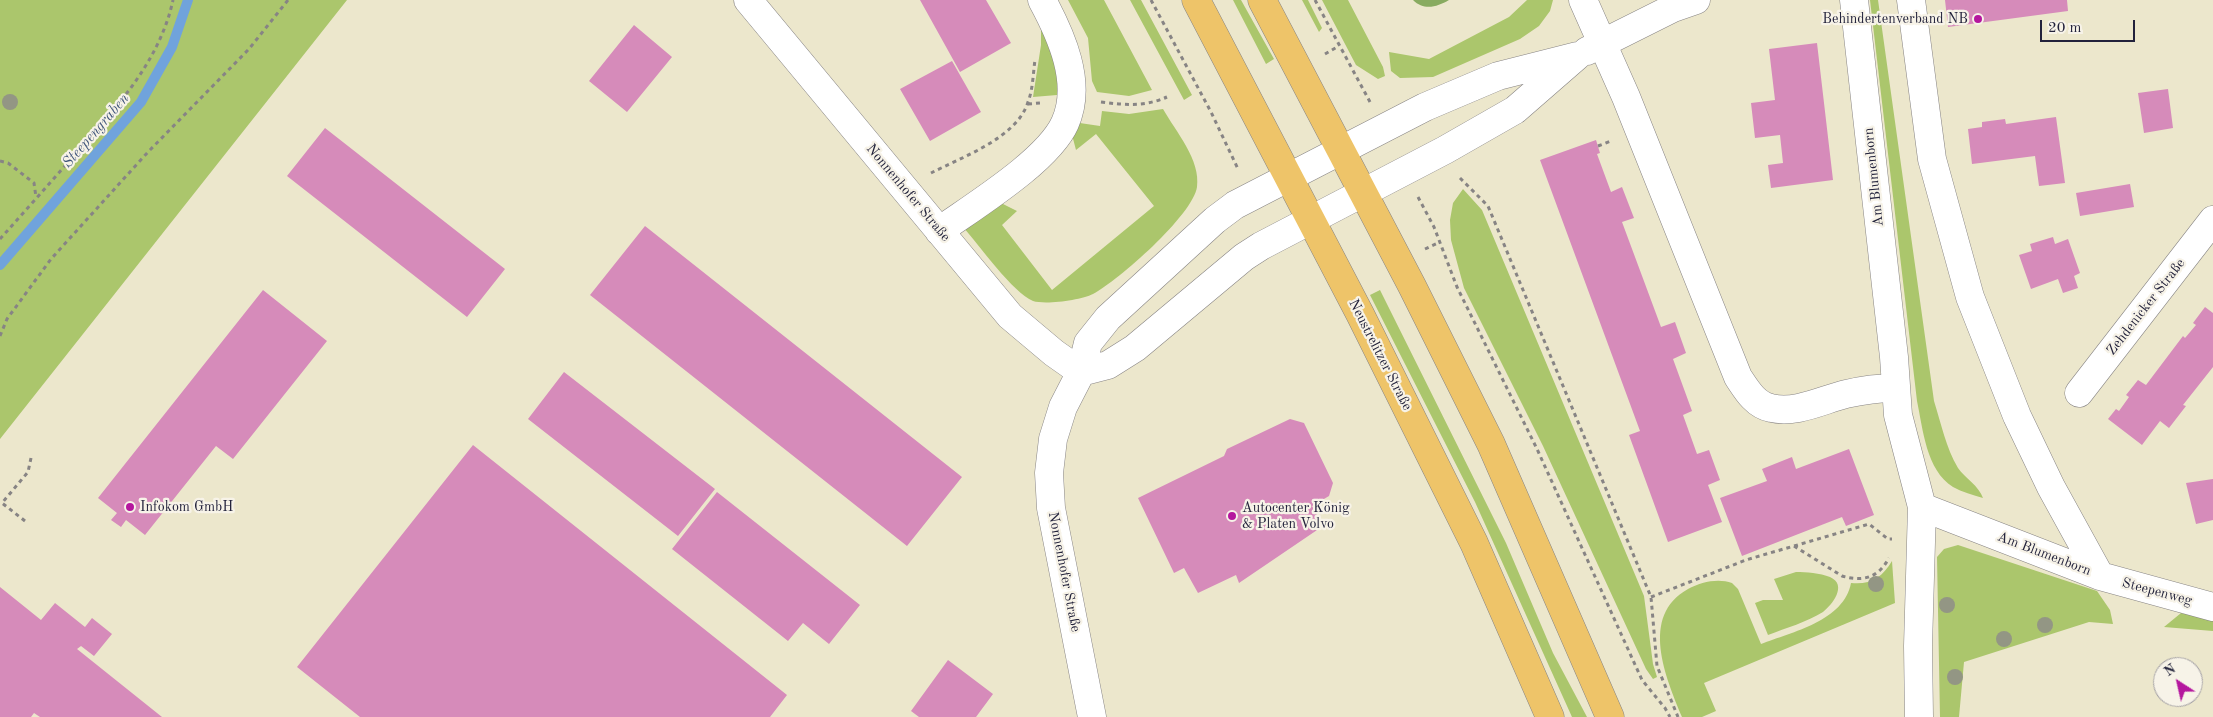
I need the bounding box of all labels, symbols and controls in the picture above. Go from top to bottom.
scale bar [2043,10,2138,42]
place label: Behindertenverband NB [1822,11,1968,27]
marker: Behindertenverband NB [1972,13,1984,25]
text: 20 m [2048,21,2082,36]
water label: Steepengraben [59,90,133,172]
street label: Am Blumenborn [1860,127,1888,227]
street label: Nonnenhofer Straße [862,141,954,245]
street label: Zehdenicker Straße [2103,255,2189,359]
street label: Neustrelitzer Straße [1345,297,1415,413]
place label: Infokom GmbH [140,499,233,515]
place label: Autocenter König & Platen Volvo [1242,500,1350,532]
marker: Infokom GmbH [124,501,136,513]
street label: Nonnenhofer Straße [1044,510,1084,634]
marker: Autocenter König & Platen Volvo [1226,510,1238,522]
street label: Am Blumenborn [1995,528,2093,580]
street label: Steepenweg [2120,575,2194,609]
north arrow [2153,657,2203,707]
text: N [2162,662,2178,679]

